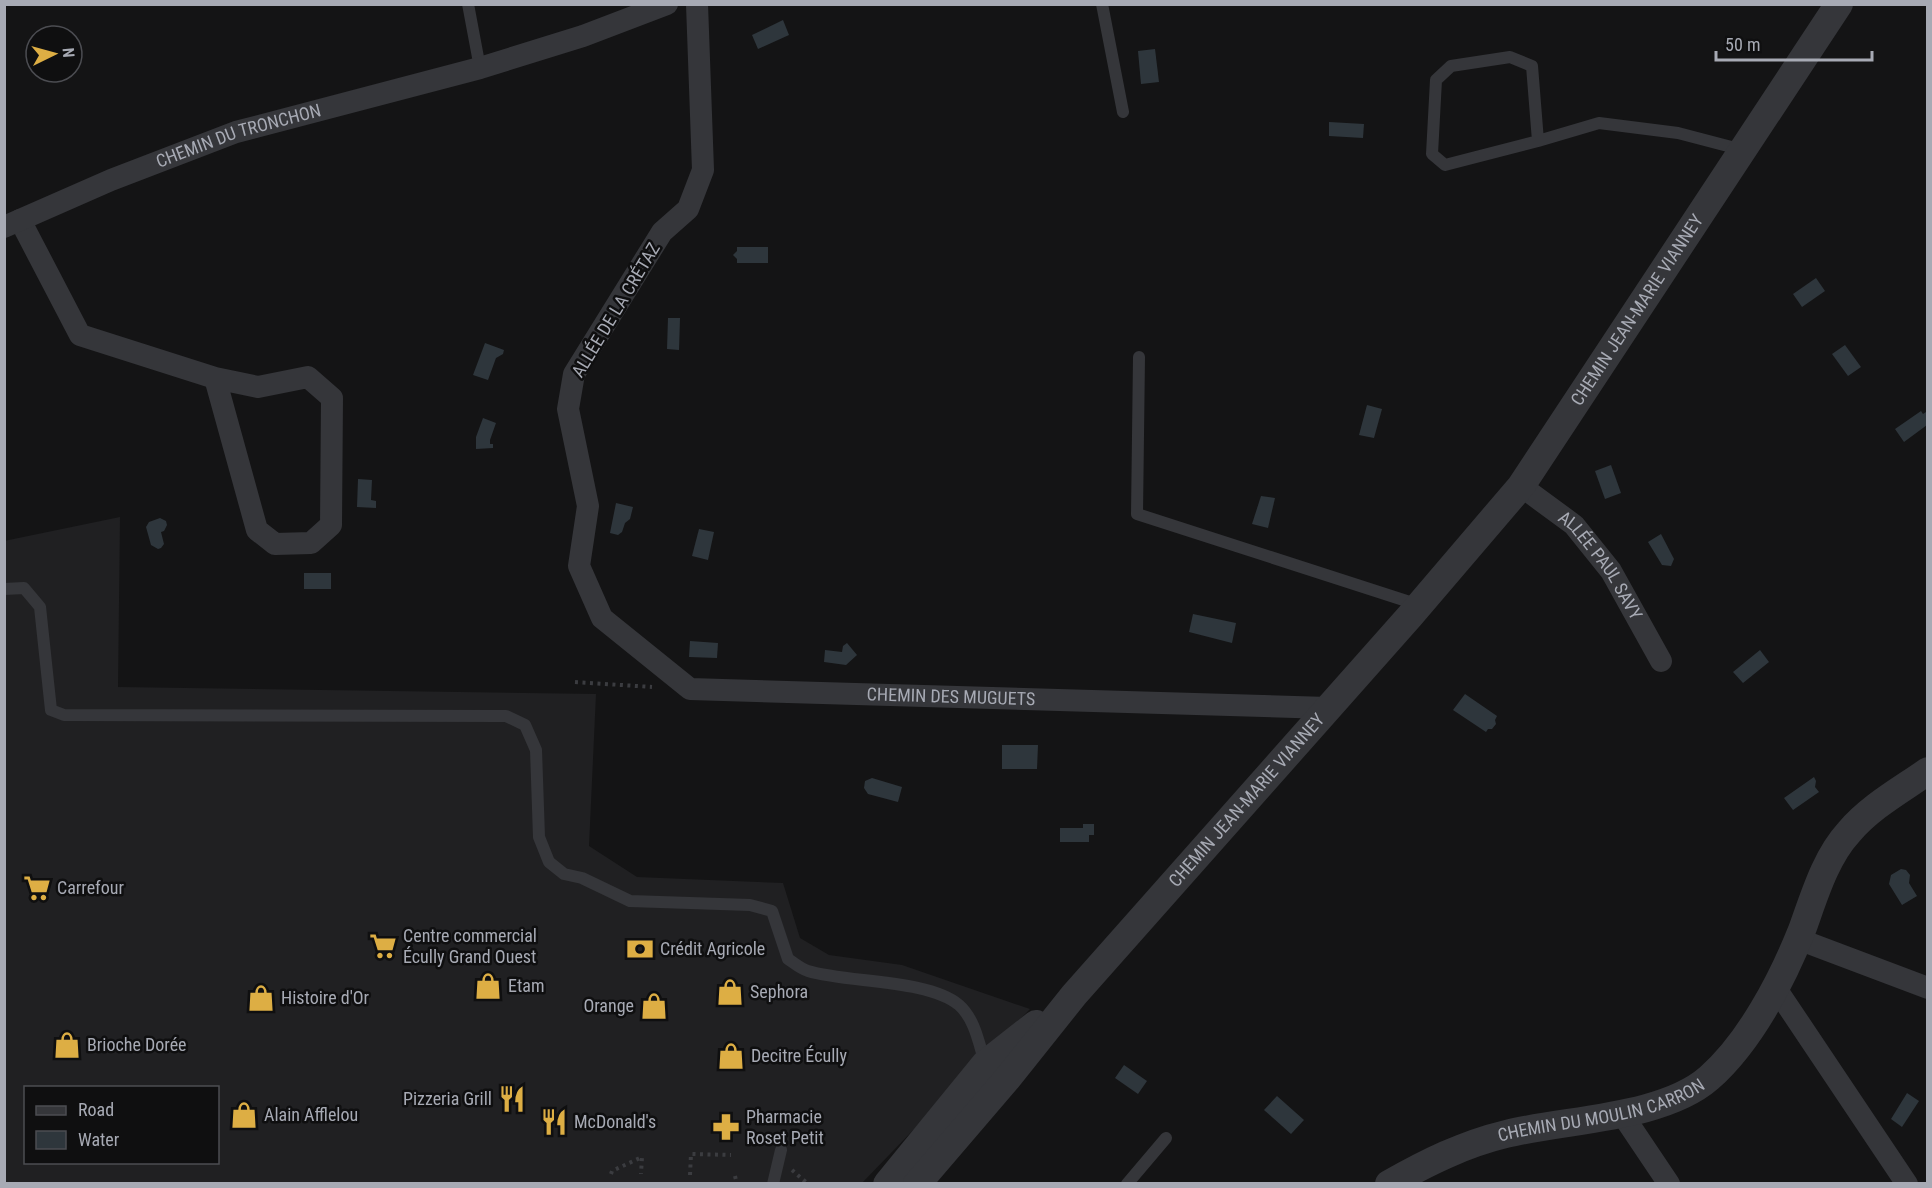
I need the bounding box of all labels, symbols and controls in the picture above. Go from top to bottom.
north arrow [24,24,84,84]
scale bar [1716,24,1872,62]
text: 50 m [1725,34,1760,55]
text: N [59,47,78,58]
street label: CHEMIN DU TRONCHON [153,99,323,172]
street label: CHEMIN JEAN-MARIE VIANNEY [1566,210,1708,409]
street label: ALLÉE DE LA CRÉTAZ [567,239,664,381]
street label: ALLÉE PAUL SAVY [1555,506,1647,624]
street label: CHEMIN DES MUGUETS [866,683,1036,709]
street label: CHEMIN JEAN-MARIE VIANNEY [1164,709,1329,891]
supermarket icon: Carrefour [22,873,52,903]
place label: Carrefour [57,877,124,898]
place label: Centre commercial Écully Grand Ouest [403,925,537,967]
supermarket icon: Centre commercial Écully Grand Ouest [368,931,398,961]
bank icon: Crédit Agricole [625,934,655,964]
place label: Crédit Agricole [660,938,765,959]
shop icon: Etam [473,971,503,1001]
place label: Etam [508,975,544,996]
shop icon: Sephora [715,977,745,1007]
place label: Sephora [750,981,808,1002]
shop icon: Histoire d'Or [246,983,276,1013]
place label: Histoire d'Or [281,987,370,1008]
shop icon: Orange [639,991,669,1021]
place label: Orange [583,995,634,1016]
shop icon: Brioche Dorée [52,1030,82,1060]
place label: Brioche Dorée [87,1034,187,1055]
shop icon: Decitre Écully [716,1041,746,1071]
place label: Decitre Écully [751,1045,847,1066]
street label: CHEMIN DU MOULIN CARRON [1495,1074,1708,1146]
restaurant icon: Pizzeria Grill [497,1084,527,1114]
legend [24,1086,219,1164]
place label: Pizzeria Grill [403,1088,492,1109]
text: Road [78,1099,114,1120]
shop icon: Alain Afflelou [229,1100,259,1130]
place label: Alain Afflelou [264,1104,358,1125]
place label: Pharmacie Roset Petit [746,1106,824,1148]
restaurant icon: McDonald's [539,1107,569,1137]
place label: McDonald's [574,1111,656,1132]
pharmacy icon: Pharmacie Roset Petit [711,1112,741,1142]
text: Water [78,1129,120,1150]

